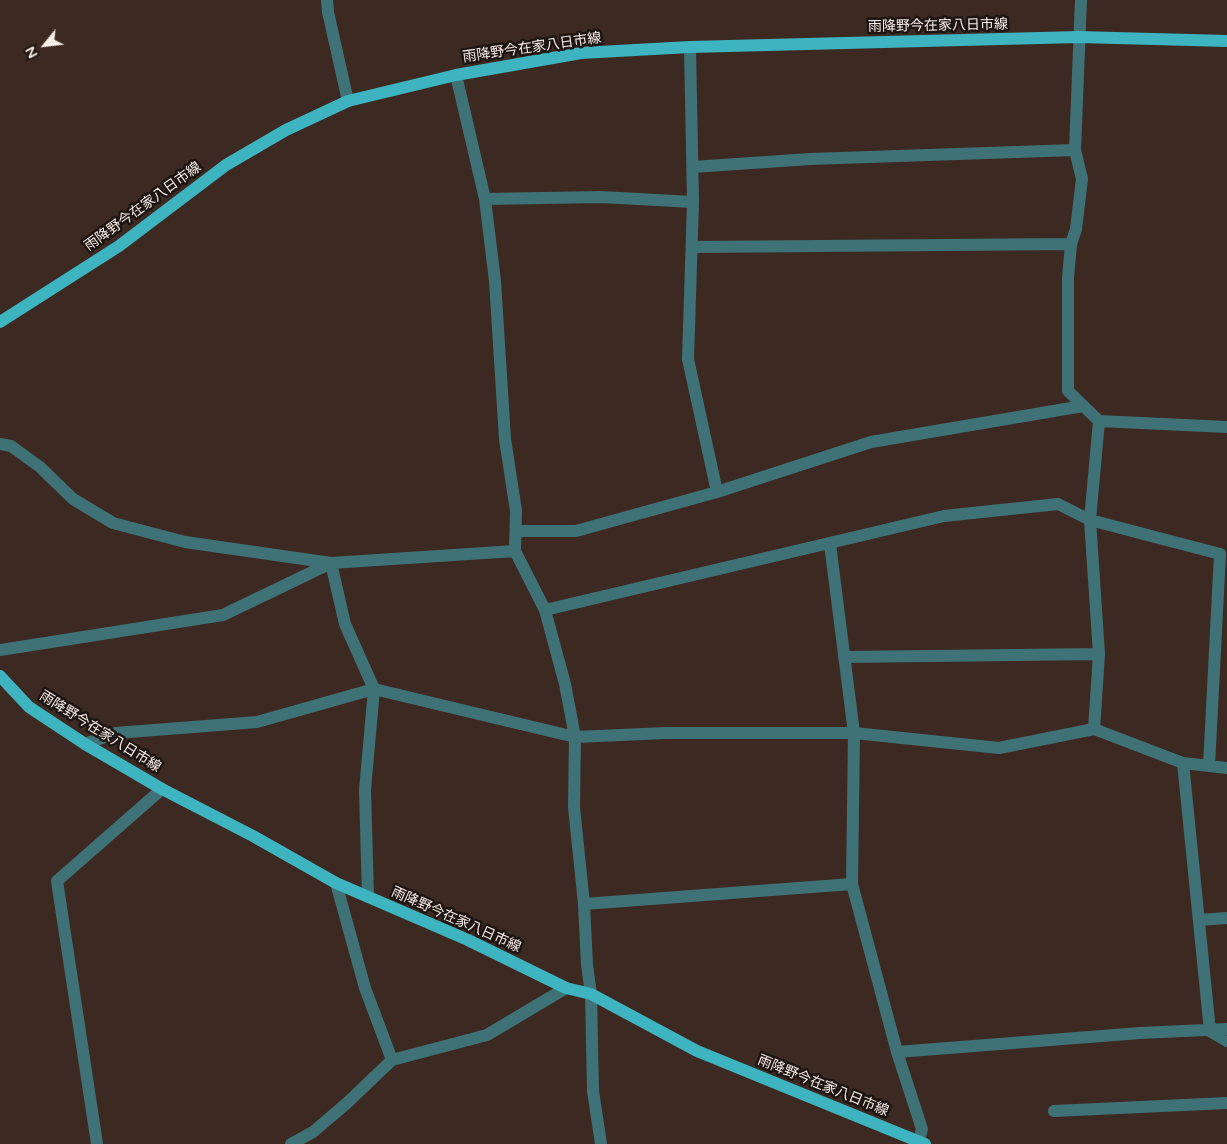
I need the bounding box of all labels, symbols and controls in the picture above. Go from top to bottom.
street label: 雨降野今在家八日市線 [868,16,1008,36]
north arrow [20,20,70,70]
street label: 雨降野今在家八日市線 [462,30,602,66]
text: N [21,43,42,62]
street label: 雨降野今在家八日市線 [81,159,205,255]
street label: 雨降野今在家八日市線 [36,688,164,776]
street label: 雨降野今在家八日市線 [389,884,523,956]
street label: 雨降野今在家八日市線 [755,1052,891,1120]

